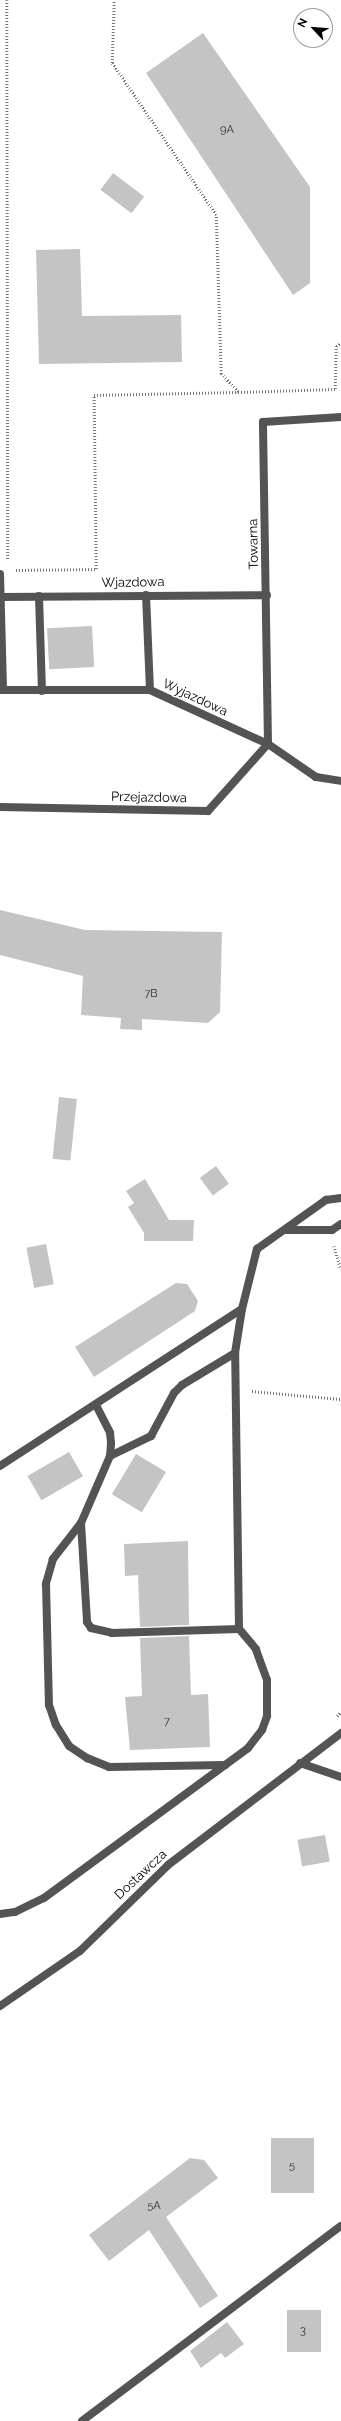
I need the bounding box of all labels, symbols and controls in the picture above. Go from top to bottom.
north arrow [293,8,333,48]
text: N [295,16,310,30]
house number: 9A [220,123,234,137]
street label: Towarna [246,519,262,569]
street label: Wjazdowa [101,575,165,591]
street label: Wyjazdowa [160,676,230,720]
street label: Przejazdowa [111,790,187,806]
house number: 7B [144,987,158,1001]
house number: 7 [164,1715,170,1729]
street label: Dostawcza [112,1847,170,1903]
house number: 5 [289,2159,295,2173]
house number: 5A [147,2199,161,2213]
house number: 3 [300,2324,306,2338]

